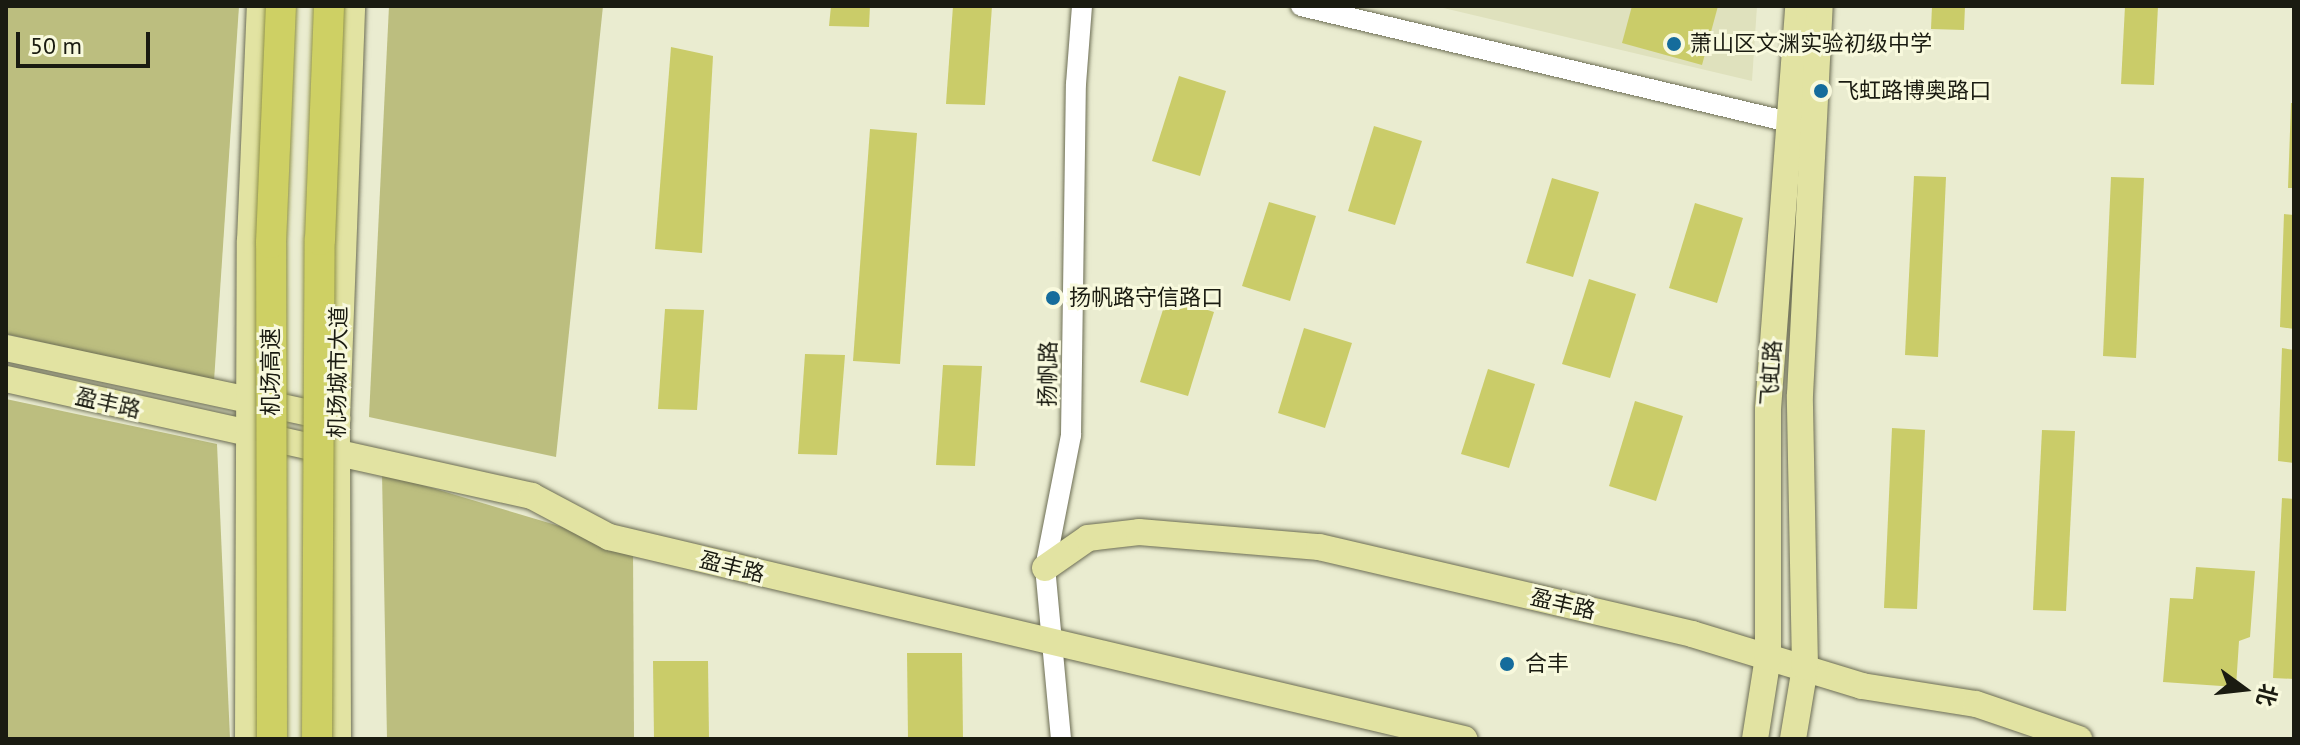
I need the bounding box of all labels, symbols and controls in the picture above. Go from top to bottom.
scale bar [20,16,154,66]
text: 50 m [30,30,82,61]
place label: 萧山区文渊实验初级中学 [1690,31,1932,57]
marker: 萧山区文渊实验初级中学 [1665,35,1683,53]
place label: 飞虹路博奥路口 [1837,78,1991,104]
marker: 飞虹路博奥路口 [1812,82,1830,100]
place label: 扬帆路守信路口 [1069,285,1223,311]
marker: 扬帆路守信路口 [1044,289,1062,307]
street label: 机场城市大道 [324,306,352,438]
street label: 机场高速 [258,328,284,416]
street label: 飞虹路 [1756,339,1786,407]
street label: 扬帆路 [1034,341,1062,407]
street label: 盈丰路 [73,383,143,423]
street label: 盈丰路 [697,546,767,588]
street label: 盈丰路 [1528,584,1598,624]
north arrow [2204,649,2284,729]
place label: 合丰 [1525,651,1569,677]
marker: 合丰 [1496,653,1518,675]
text: 北 [2251,681,2284,709]

